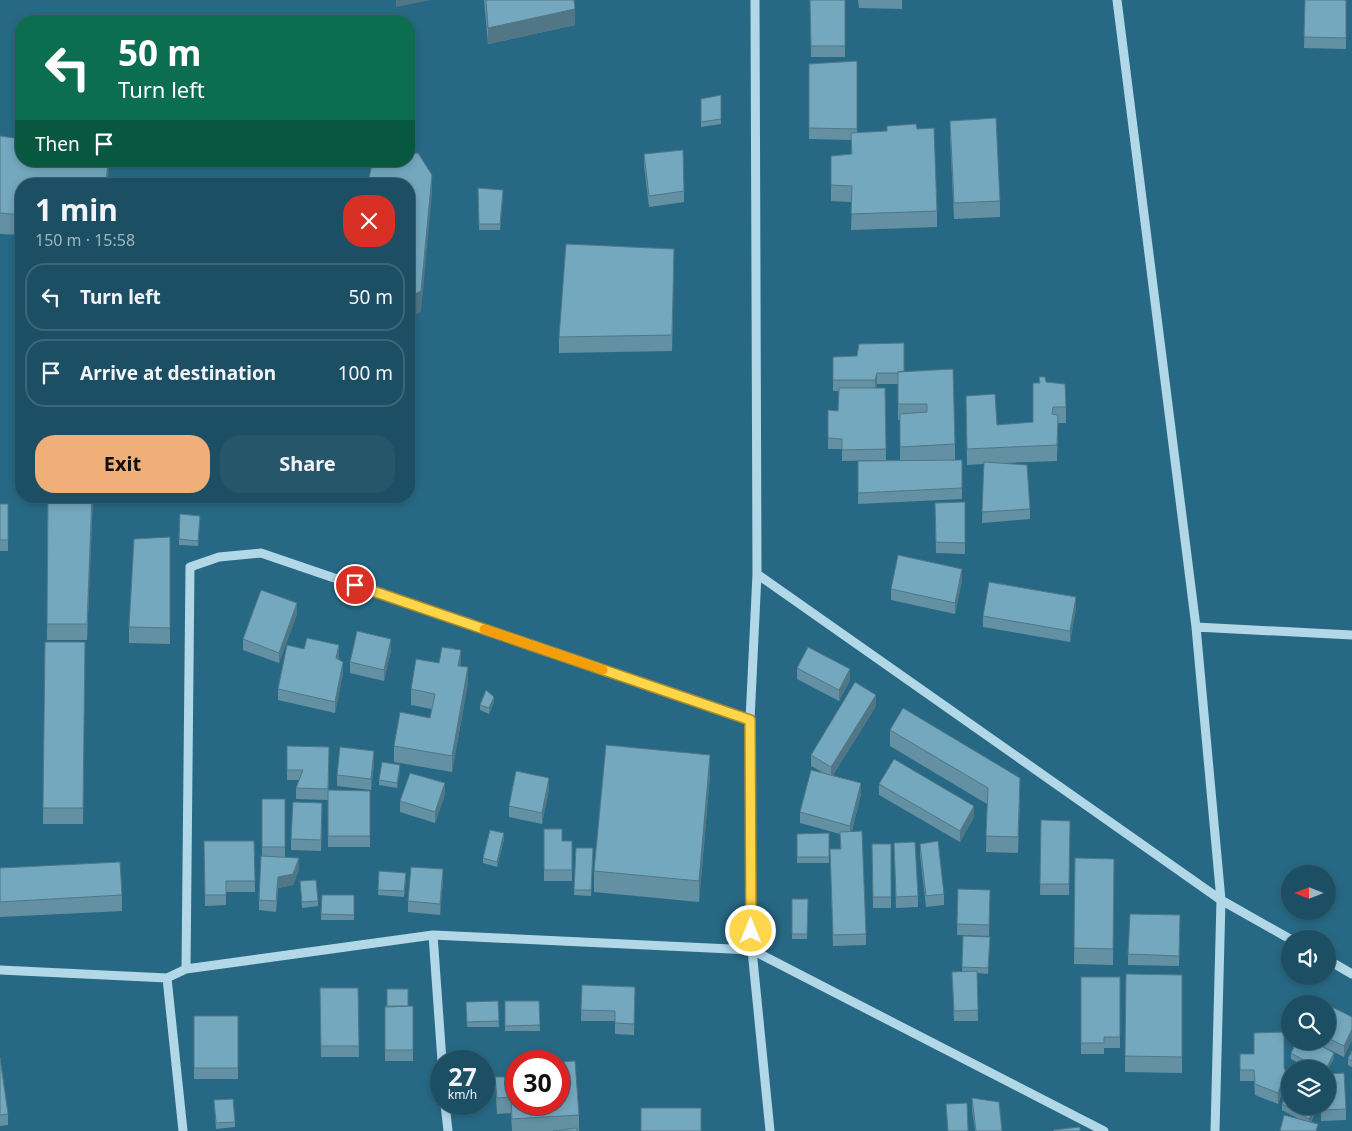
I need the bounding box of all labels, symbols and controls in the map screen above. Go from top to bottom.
text: 50 m [118,29,201,76]
icon: left [35,35,100,100]
text: Turn left [118,74,205,104]
icon: arrive [90,130,118,158]
text: Then [35,131,80,157]
text: 1 min [35,189,118,230]
button: close [343,195,395,247]
text: 150 m · 15:58 [35,229,135,251]
icon: left [37,283,65,311]
text: Turn left [80,284,161,310]
text: 50 m [349,284,393,310]
icon: arrive [37,359,65,387]
text: Arrive at destination [80,360,276,386]
text: 100 m [338,360,393,386]
button: Exit [35,435,210,493]
button: Share [220,435,395,493]
pin [334,564,376,606]
icon: arrive [341,571,369,599]
north arrow [1281,865,1336,920]
map controls [1281,865,1336,1115]
position arrow [724,904,776,956]
button: sound [1281,930,1336,985]
button: search [1281,995,1336,1050]
speed limit sign: 30 [505,1050,570,1115]
text: 27 [448,1059,477,1093]
button: layers [1281,1060,1336,1115]
text: km/h [448,1086,477,1103]

